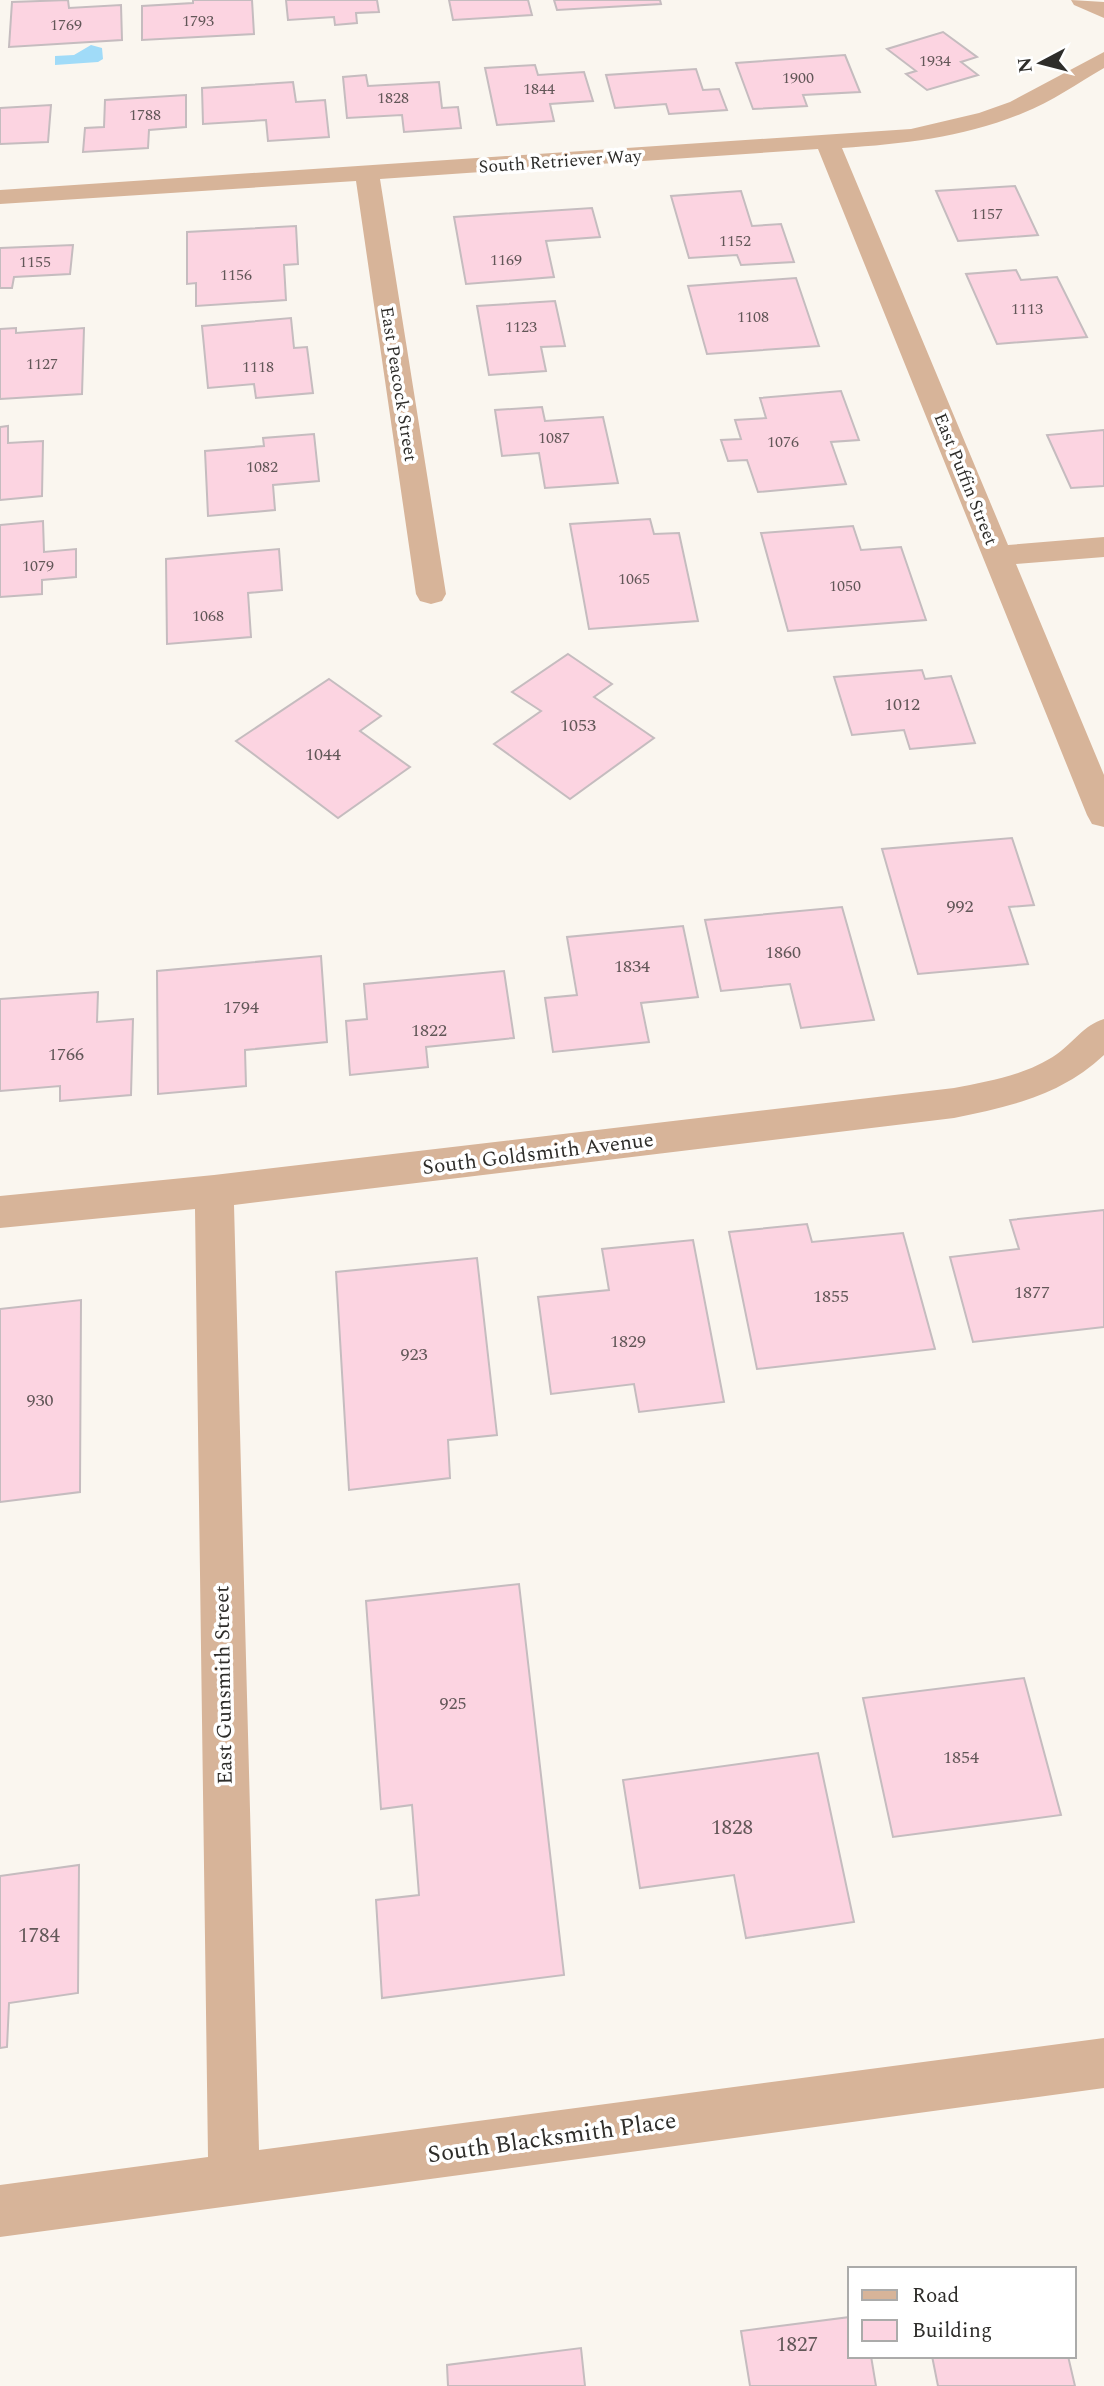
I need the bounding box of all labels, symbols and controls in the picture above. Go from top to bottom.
house number: 1793 [182,9,214,33]
house number: 1769 [50,13,82,37]
north arrow [1006,28,1076,98]
house number: 1934 [919,49,951,73]
text: N [1010,55,1041,74]
house number: 1900 [782,66,814,90]
house number: 1844 [523,77,555,101]
house number: 1828 [377,86,409,110]
house number: 1788 [129,103,161,127]
street label: South Retriever Way [478,142,644,181]
house number: 1157 [971,202,1003,226]
house number: 1152 [719,229,751,253]
house number: 1169 [490,248,522,272]
house number: 1155 [19,250,51,274]
house number: 1156 [220,263,252,287]
house number: 1113 [1011,297,1043,321]
street label: East Peacock Street [373,305,424,464]
house number: 1108 [737,305,769,329]
house number: 1123 [505,315,537,339]
house number: 1127 [26,352,58,376]
house number: 1118 [242,355,274,379]
street label: East Puffin Street [927,409,1004,549]
house number: 1087 [538,426,570,450]
house number: 1076 [767,430,799,454]
house number: 1082 [246,455,278,479]
house number: 1079 [22,554,54,578]
house number: 1065 [618,567,650,591]
house number: 1050 [829,574,861,598]
house number: 1068 [192,604,224,628]
house number: 1012 [884,691,920,718]
house number: 1053 [560,712,596,739]
house number: 1044 [305,741,341,768]
house number: 992 [947,893,974,920]
house number: 1860 [765,939,801,966]
house number: 1834 [614,953,650,980]
house number: 1794 [223,994,259,1021]
house number: 1822 [411,1017,447,1044]
house number: 1766 [48,1041,84,1068]
street label: South Goldsmith Avenue [421,1124,656,1184]
house number: 1877 [1014,1279,1050,1306]
house number: 1855 [813,1283,849,1310]
house number: 1829 [610,1328,646,1355]
house number: 923 [401,1341,428,1368]
house number: 930 [27,1387,54,1414]
street label: East Gunsmith Street [206,1585,242,1785]
house number: 925 [440,1690,467,1717]
house number: 1854 [943,1744,979,1771]
house number: 1828 [711,1812,753,1844]
house number: 1784 [18,1920,60,1952]
street label: South Blacksmith Place [425,2103,679,2173]
legend [848,2267,1076,2358]
text: Road [912,2280,959,2312]
text: Building [912,2315,992,2347]
house number: 1827 [776,2329,818,2361]

